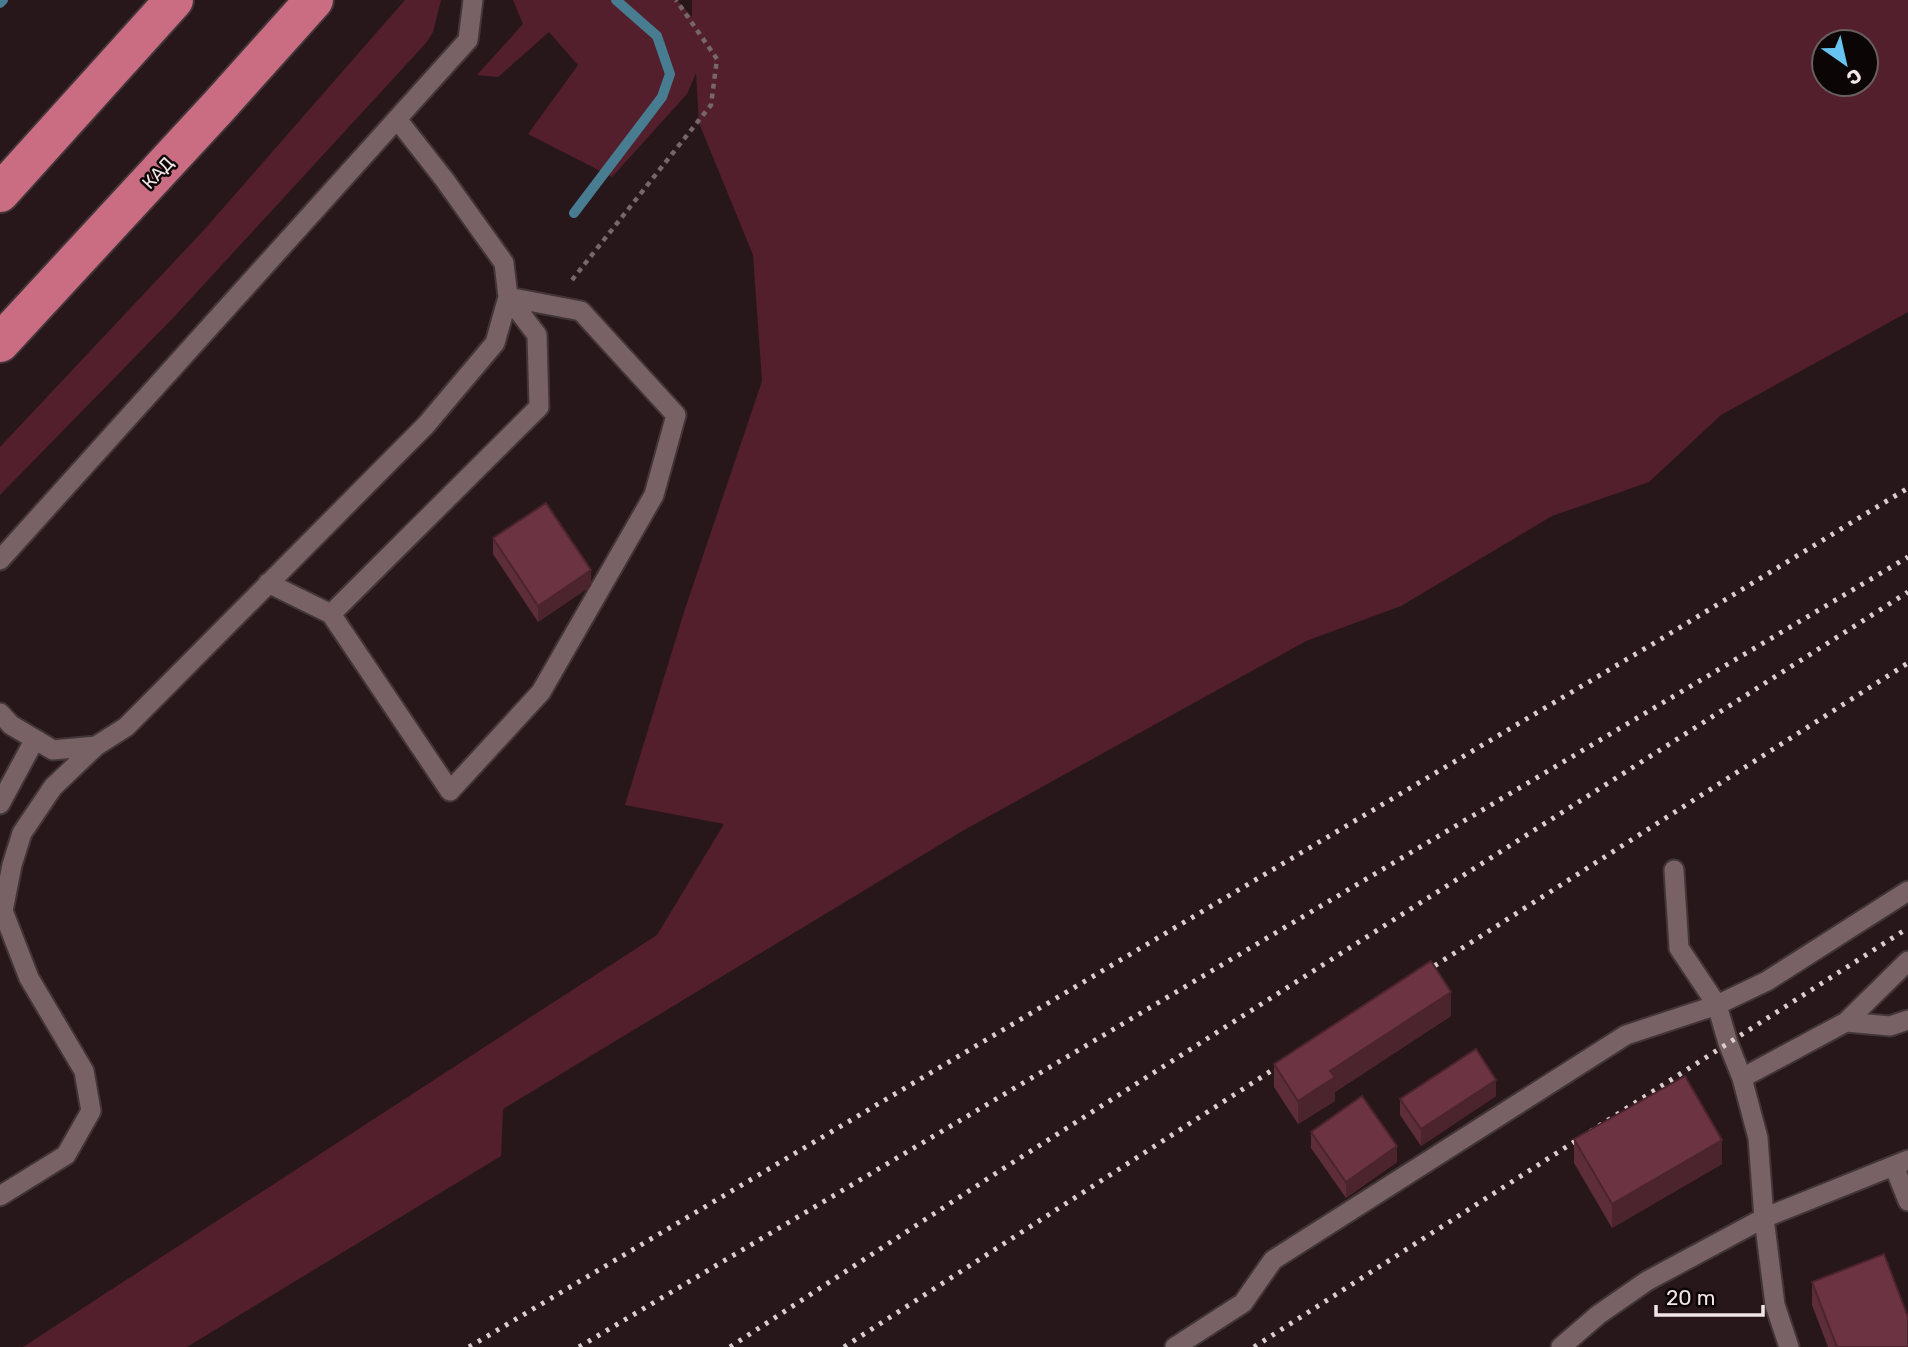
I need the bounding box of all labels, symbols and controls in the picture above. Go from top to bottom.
north arrow [1810,28,1880,98]
text: С [1842,63,1866,90]
street label: КАД [138,152,179,194]
scale bar [1656,1274,1763,1318]
text: 20 m [1666,1285,1715,1310]

